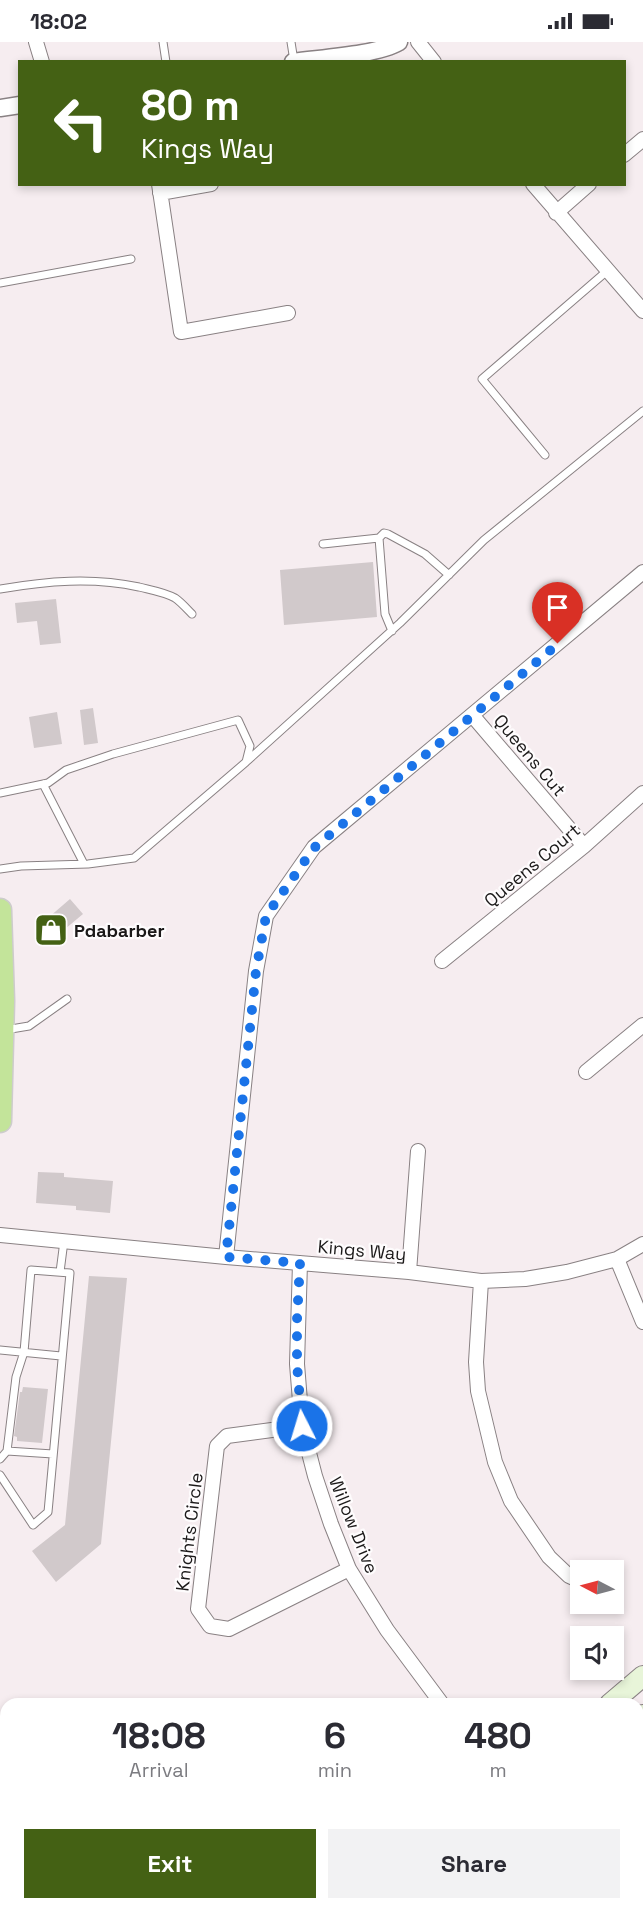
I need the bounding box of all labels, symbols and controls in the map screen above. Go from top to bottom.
text: 18:02 [30,7,87,35]
text: 80 m [141,79,240,132]
icon: left [42,84,120,162]
text: Kings Way [141,131,274,166]
pin [532,582,583,644]
icon: arrive [541,591,574,624]
street label: Queens Cut [489,709,571,801]
street label: Queens Court [479,818,585,912]
shop icon: Pdabarber [33,912,69,948]
place label: Pdabarber [74,919,165,942]
street label: Kings Way [317,1235,407,1265]
position arrow [270,1394,334,1458]
street label: Knights Circle [170,1471,208,1593]
street label: Willow Drive [324,1473,384,1577]
north arrow [570,1560,624,1614]
map controls [570,1560,624,1680]
button: sound [570,1626,624,1680]
text: 18:08 [112,1713,206,1759]
text: 6 [324,1713,346,1759]
text: 480 [464,1713,532,1759]
text: Arrival [129,1757,189,1783]
text: min [318,1757,352,1783]
text: m [489,1757,507,1783]
button: Exit [24,1829,316,1898]
button: Share [328,1829,620,1898]

